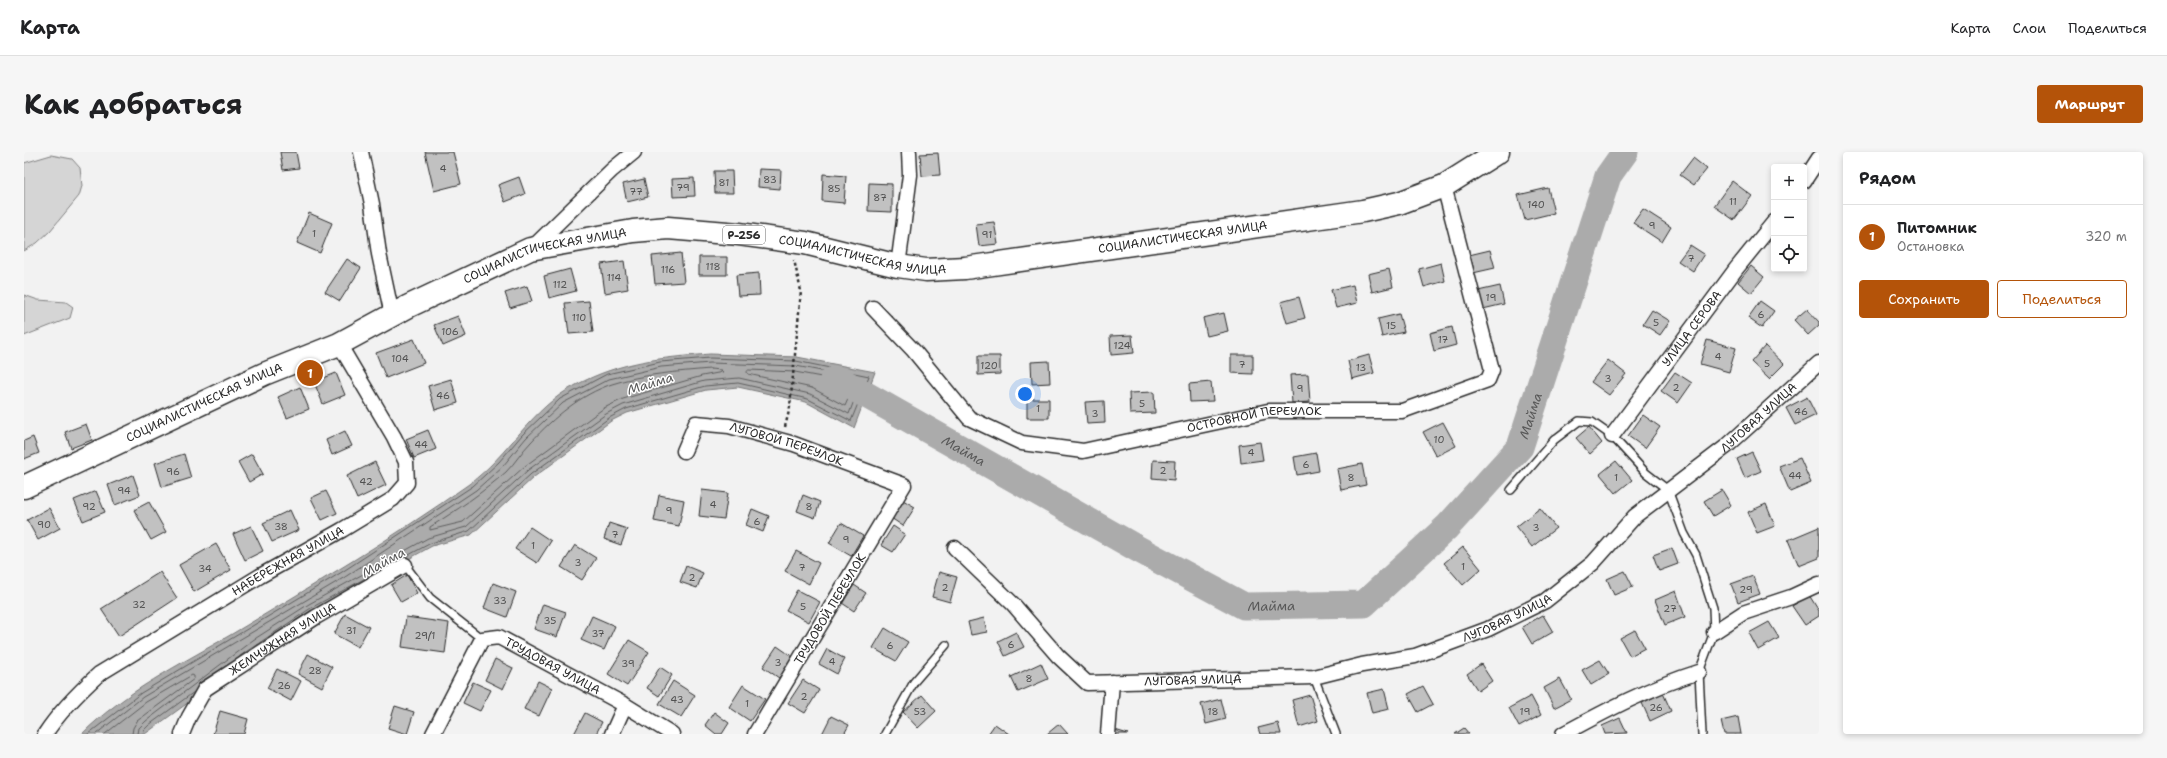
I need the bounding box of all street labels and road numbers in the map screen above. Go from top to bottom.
street label: СОЦИАЛИСТИЧЕСКАЯ УЛИЦА [1097,217,1269,257]
street label: СОЦИАЛИСТИЧЕСКАЯ УЛИЦА [461,224,628,287]
road number: Р-256 [723,226,765,244]
street label: СОЦИАЛИСТИЧЕСКАЯ УЛИЦА [778,232,947,278]
street label: УЛИЦА СЕРОВА [1658,287,1725,370]
street label: СОЦИАЛИСТИЧЕСКАЯ УЛИЦА [123,359,285,446]
street label: ЛУГОВАЯ УЛИЦА [1717,379,1800,456]
street label: ОСТРОВНОЙ ПЕРЕУЛОК [1186,403,1322,436]
street label: ЛУГОВОЙ ПЕРЕУЛОК [728,419,846,470]
street label: НАБЕРЕЖНАЯ УЛИЦА [229,522,347,599]
street label: ТРУДОВОЙ ПЕРЕУЛОК [790,550,870,668]
street label: ЛУГОВАЯ УЛИЦА [1460,590,1556,646]
street label: ЖЕМЧУЖНАЯ УЛИЦА [226,599,339,679]
street label: ТРУДОВАЯ УЛИЦА [502,634,603,698]
street label: ЛУГОВАЯ УЛИЦА [1144,671,1242,689]

